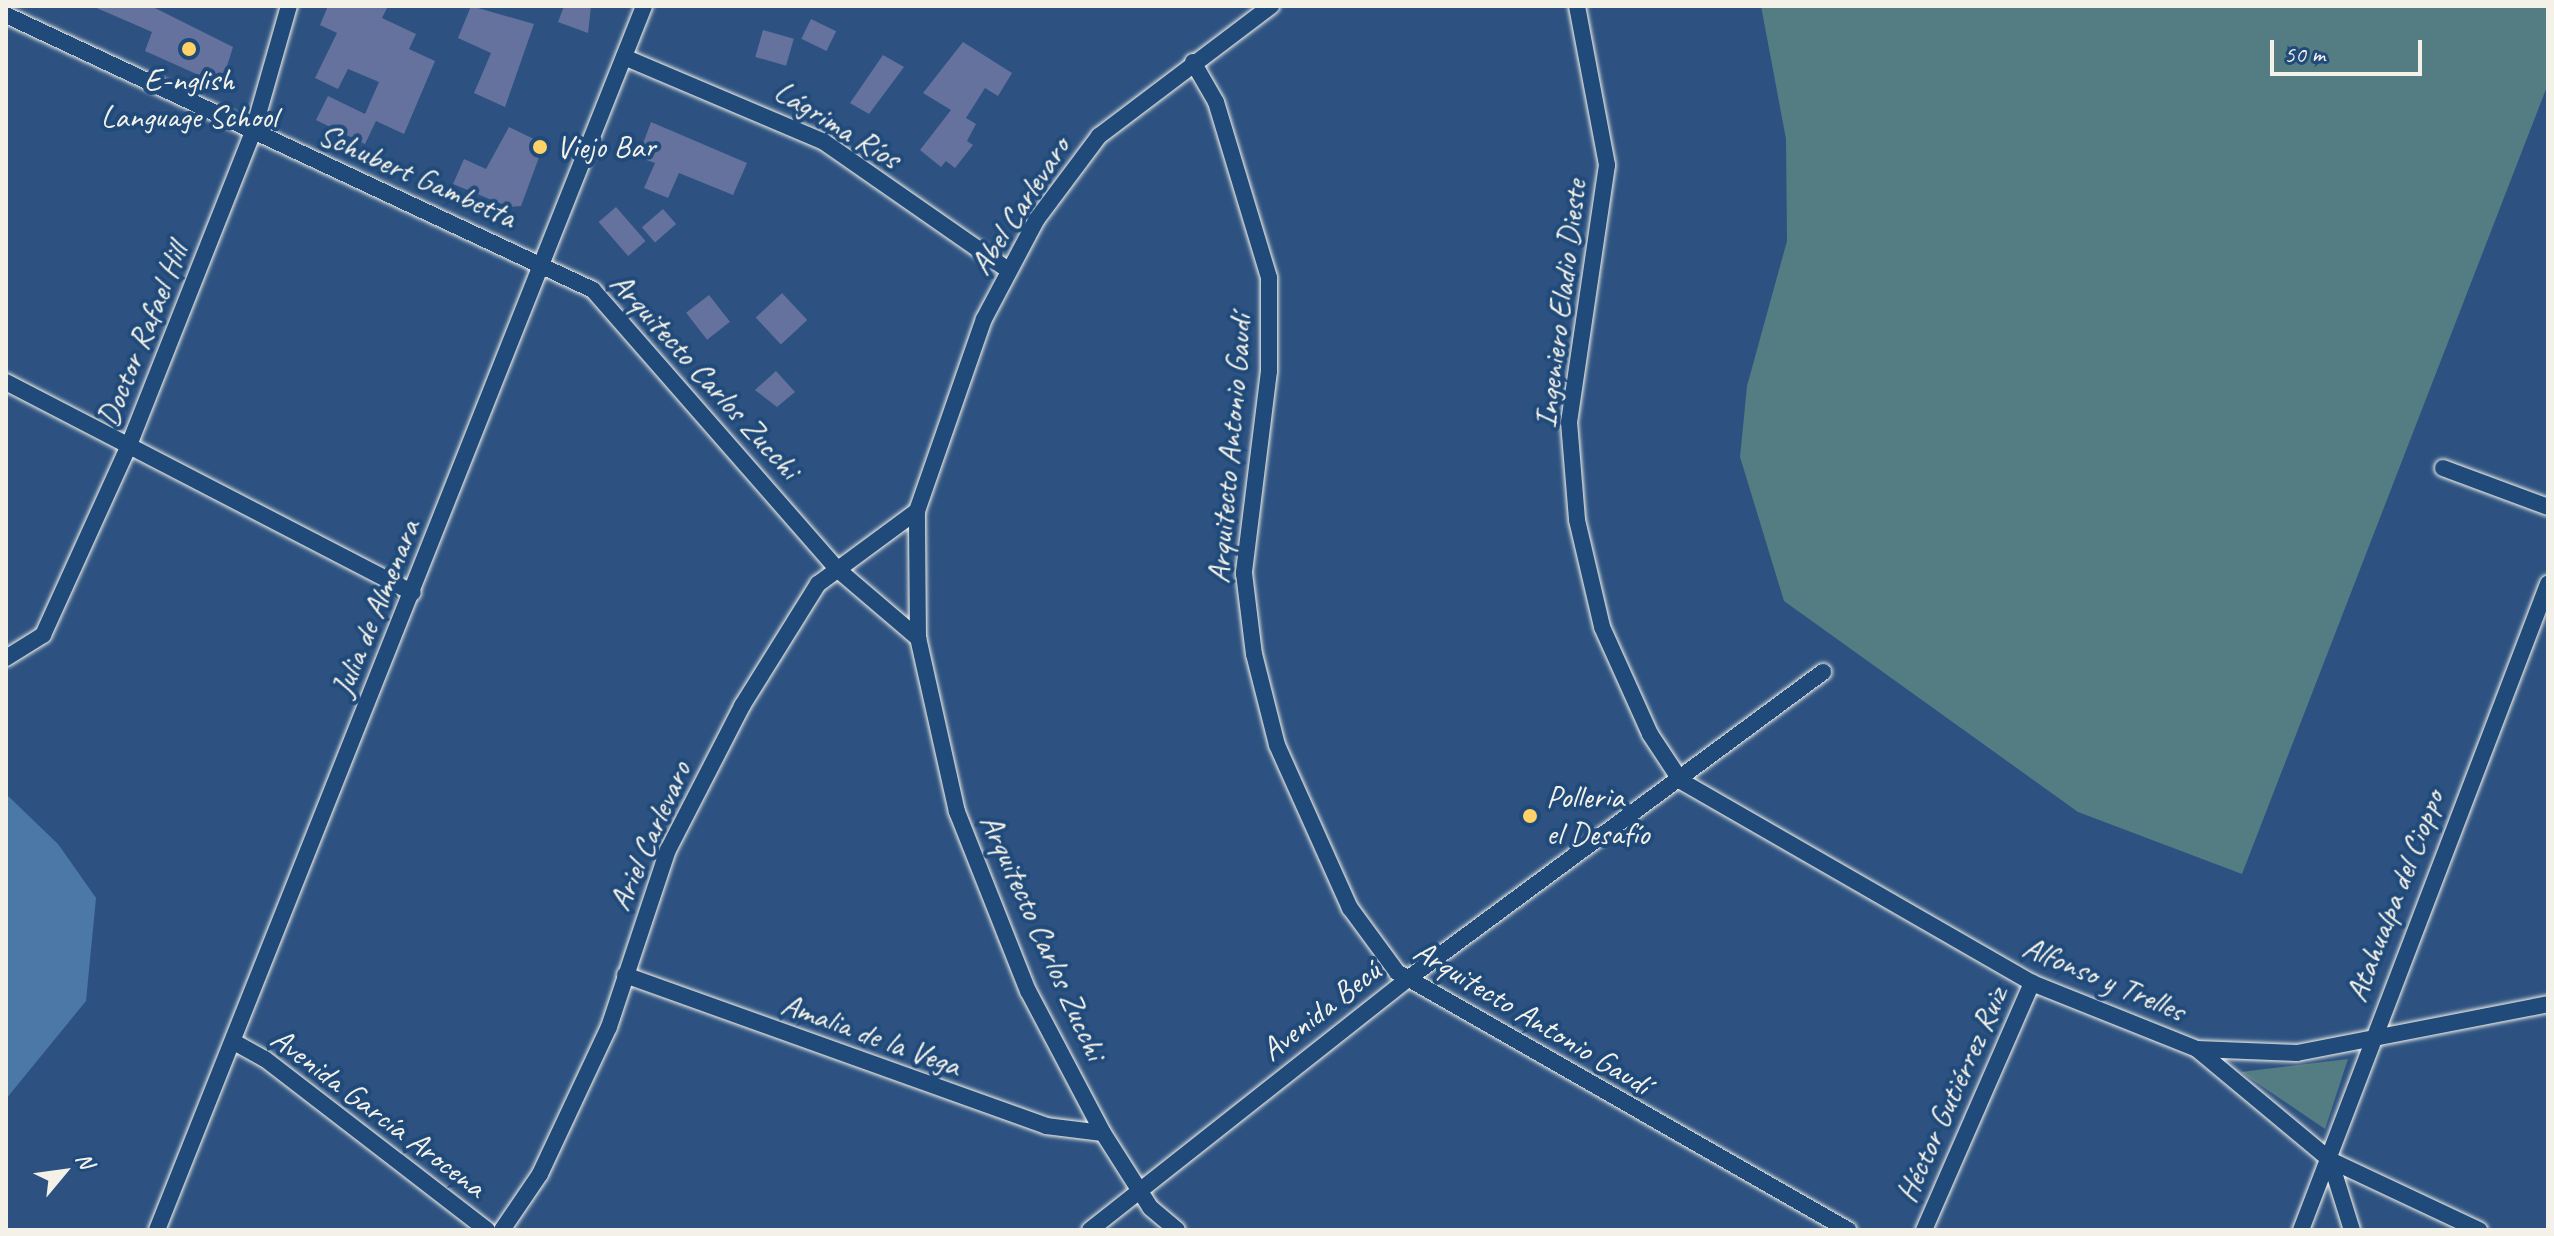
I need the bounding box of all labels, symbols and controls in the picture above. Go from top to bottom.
scale bar [2274,24,2426,74]
text: 50 m [2284,39,2325,69]
marker: E-nglish Language School [180,40,198,58]
place label: E-nglish Language School [101,62,277,137]
street label: Lágrima Ríos [767,72,907,178]
street label: Schubert Gambetta [312,115,522,237]
place label: Viejo Bar [556,128,656,166]
street label: Abel Carlevaro [961,130,1079,282]
marker: Viejo Bar [531,138,549,156]
street label: Ingeniero Eladio Dieste [1527,177,1595,431]
street label: Doctor Rafael Hill [89,238,197,432]
street label: Arquitecto Carlos Zucchi [602,264,808,488]
street label: Arquitecto Antonio Gaudí [1199,313,1261,585]
street label: Julia de Almenara [323,514,429,702]
street label: Ariel Carlevaro [600,755,700,917]
place label: Polleria el Desafío [1546,779,1649,854]
street label: Atahualpa del Cioppo [2337,785,2453,1007]
marker: Polleria el Desafío [1521,807,1539,825]
street label: Arquitecto Carlos Zucchi [971,808,1115,1066]
street label: Alfonso y Trelles [2018,928,2190,1030]
street label: Arquitecto Antonio Gaudí [1406,932,1658,1104]
street label: Avenida Becú [1254,952,1388,1070]
street label: Héctor Gutiérrez Ruiz [1888,982,2016,1208]
street label: Amalia de la Vega [776,985,966,1085]
street label: Avenida García Arocena [263,1020,493,1206]
north arrow [24,1132,104,1212]
text: N [69,1148,101,1173]

